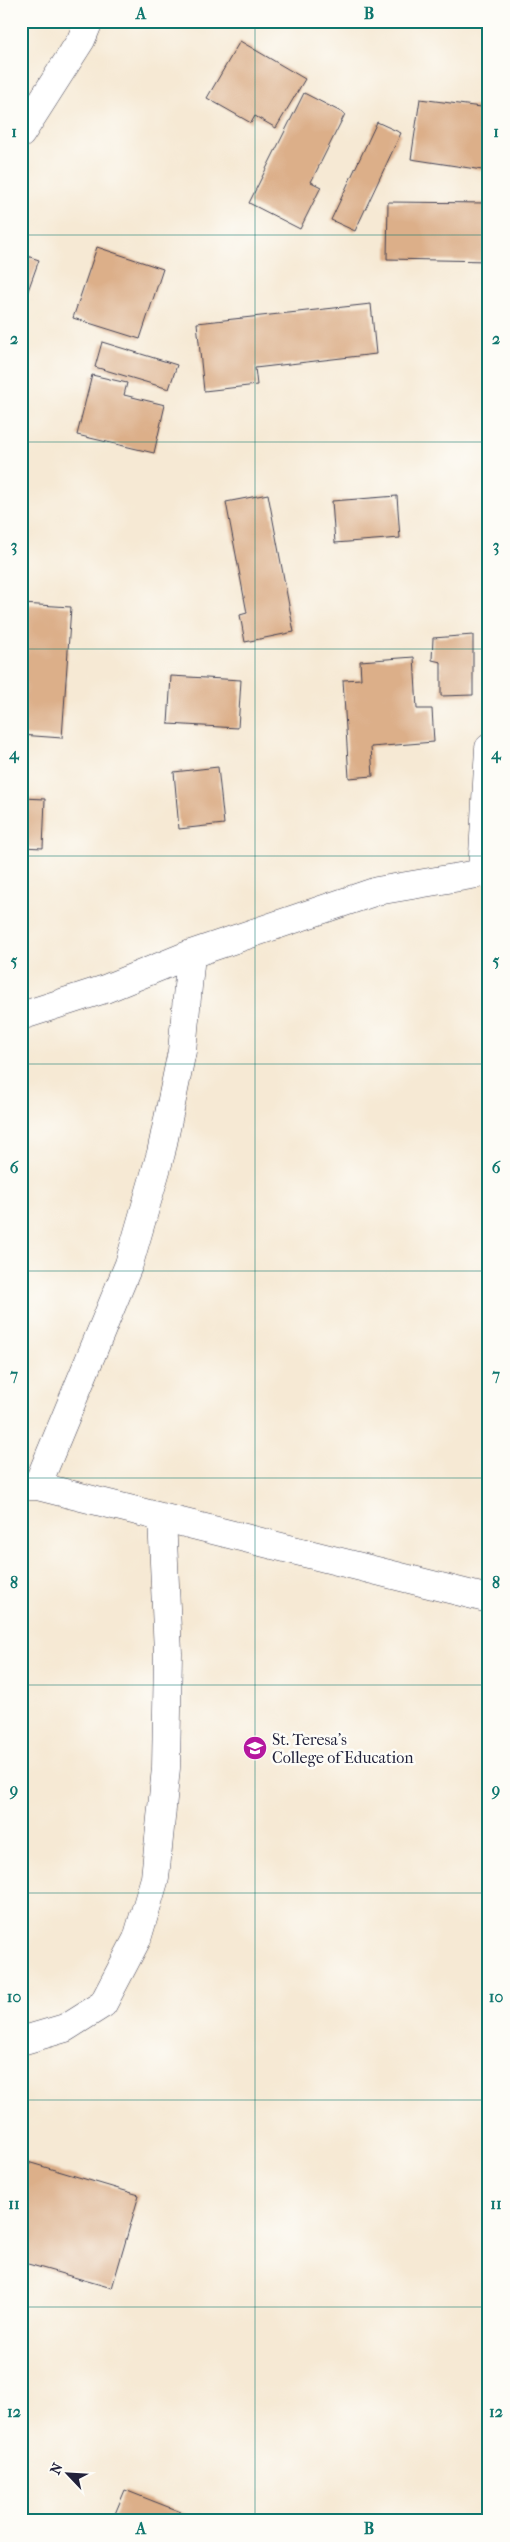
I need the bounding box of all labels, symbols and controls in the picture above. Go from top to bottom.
text: A [135,4,147,23]
text: B [364,4,374,23]
text: 1 [11,122,17,141]
text: 1 [493,122,499,141]
text: 2 [10,329,18,348]
text: 2 [492,329,500,348]
text: 3 [11,536,17,556]
text: 3 [493,536,499,556]
text: 4 [8,744,20,764]
text: 4 [490,744,502,764]
text: 5 [11,951,18,970]
text: 5 [493,951,500,970]
text: 6 [10,1158,19,1177]
text: 6 [492,1158,501,1177]
text: 7 [9,1365,18,1384]
text: 7 [491,1365,500,1384]
text: 8 [10,1573,18,1592]
text: 8 [492,1573,500,1592]
place label: St. Teresa's College of Education [272,1730,414,1767]
school or university icon: St. Teresa's College of Education [242,1735,268,1761]
text: 9 [9,1780,18,1800]
text: 9 [491,1780,500,1800]
text: 10 [7,1987,21,2006]
text: 10 [489,1987,503,2006]
text: 11 [8,2194,20,2213]
text: 11 [490,2194,502,2213]
text: 12 [7,2402,21,2421]
text: 12 [489,2402,503,2421]
north arrow [42,2450,92,2500]
text: N [47,2460,67,2477]
text: A [135,2519,147,2538]
text: B [364,2519,374,2538]

